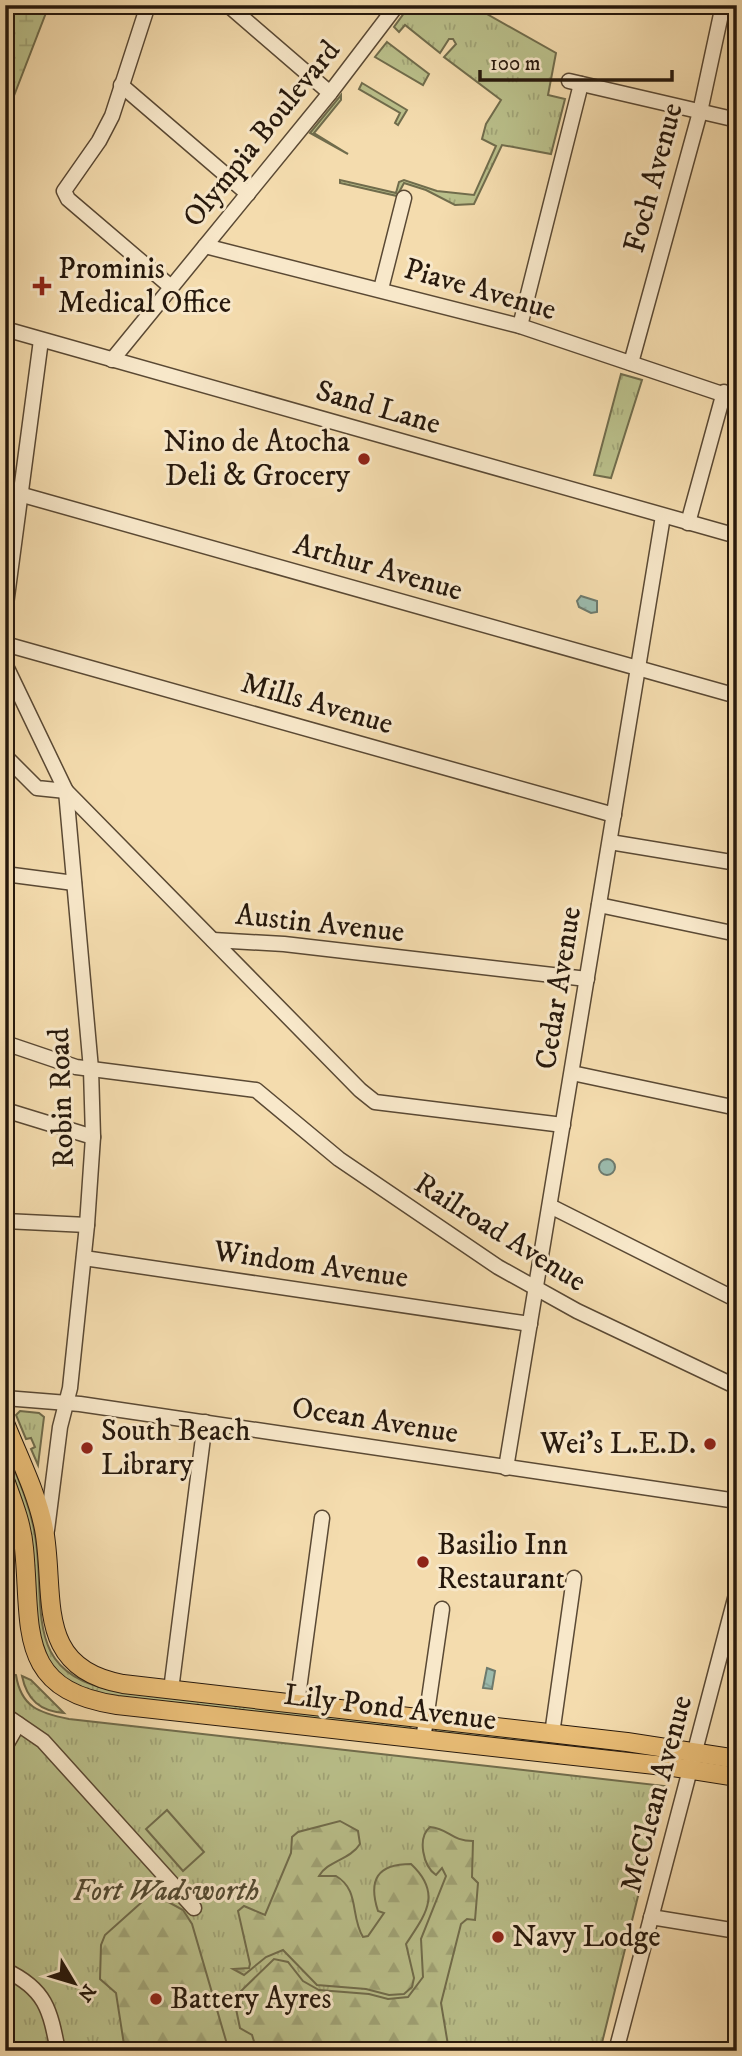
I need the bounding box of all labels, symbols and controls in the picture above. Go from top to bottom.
street label: Olympia Boulevard [175,33,349,235]
scale bar [480,38,672,82]
text: 100 m [490,51,541,77]
street label: Foch Avenue [616,99,692,257]
place label: Prominis Medical Office [58,251,231,322]
street label: Piave Avenue [400,251,560,329]
marker: Prominis Medical Office [32,276,52,296]
street label: Sand Lane [311,373,445,443]
place label: Nino de Atocha Deli & Grocery [163,424,351,495]
marker: Nino de Atocha Deli & Grocery [356,451,372,467]
street label: Arthur Avenue [289,526,467,610]
street label: Mills Avenue [237,665,397,743]
street label: Austin Avenue [234,897,406,951]
street label: Cedar Avenue [528,904,590,1072]
street label: Robin Road [41,1027,83,1169]
street label: Railroad Avenue [407,1165,593,1301]
street label: Windom Avenue [210,1233,411,1297]
street label: Ocean Avenue [289,1390,461,1452]
place label: South Beach Library [101,1413,251,1484]
place label: Wei's L.E.D. [539,1426,696,1463]
marker: Wei's L.E.D. [702,1436,718,1452]
marker: South Beach Library [79,1440,95,1456]
place label: Basilio Inn Restaurant [437,1527,568,1598]
marker: Basilio Inn Restaurant [415,1554,431,1570]
street label: Lily Pond Avenue [282,1677,498,1739]
street label: McClean Avenue [613,1691,701,1897]
park label: Fort Wadsworth [73,1873,259,1910]
place label: Navy Lodge [512,1919,661,1956]
marker: Navy Lodge [490,1929,506,1945]
north arrow [38,1948,108,2018]
text: N [72,1979,100,2006]
place label: Battery Ayres [170,1981,332,2018]
marker: Battery Ayres [148,1991,164,2007]

